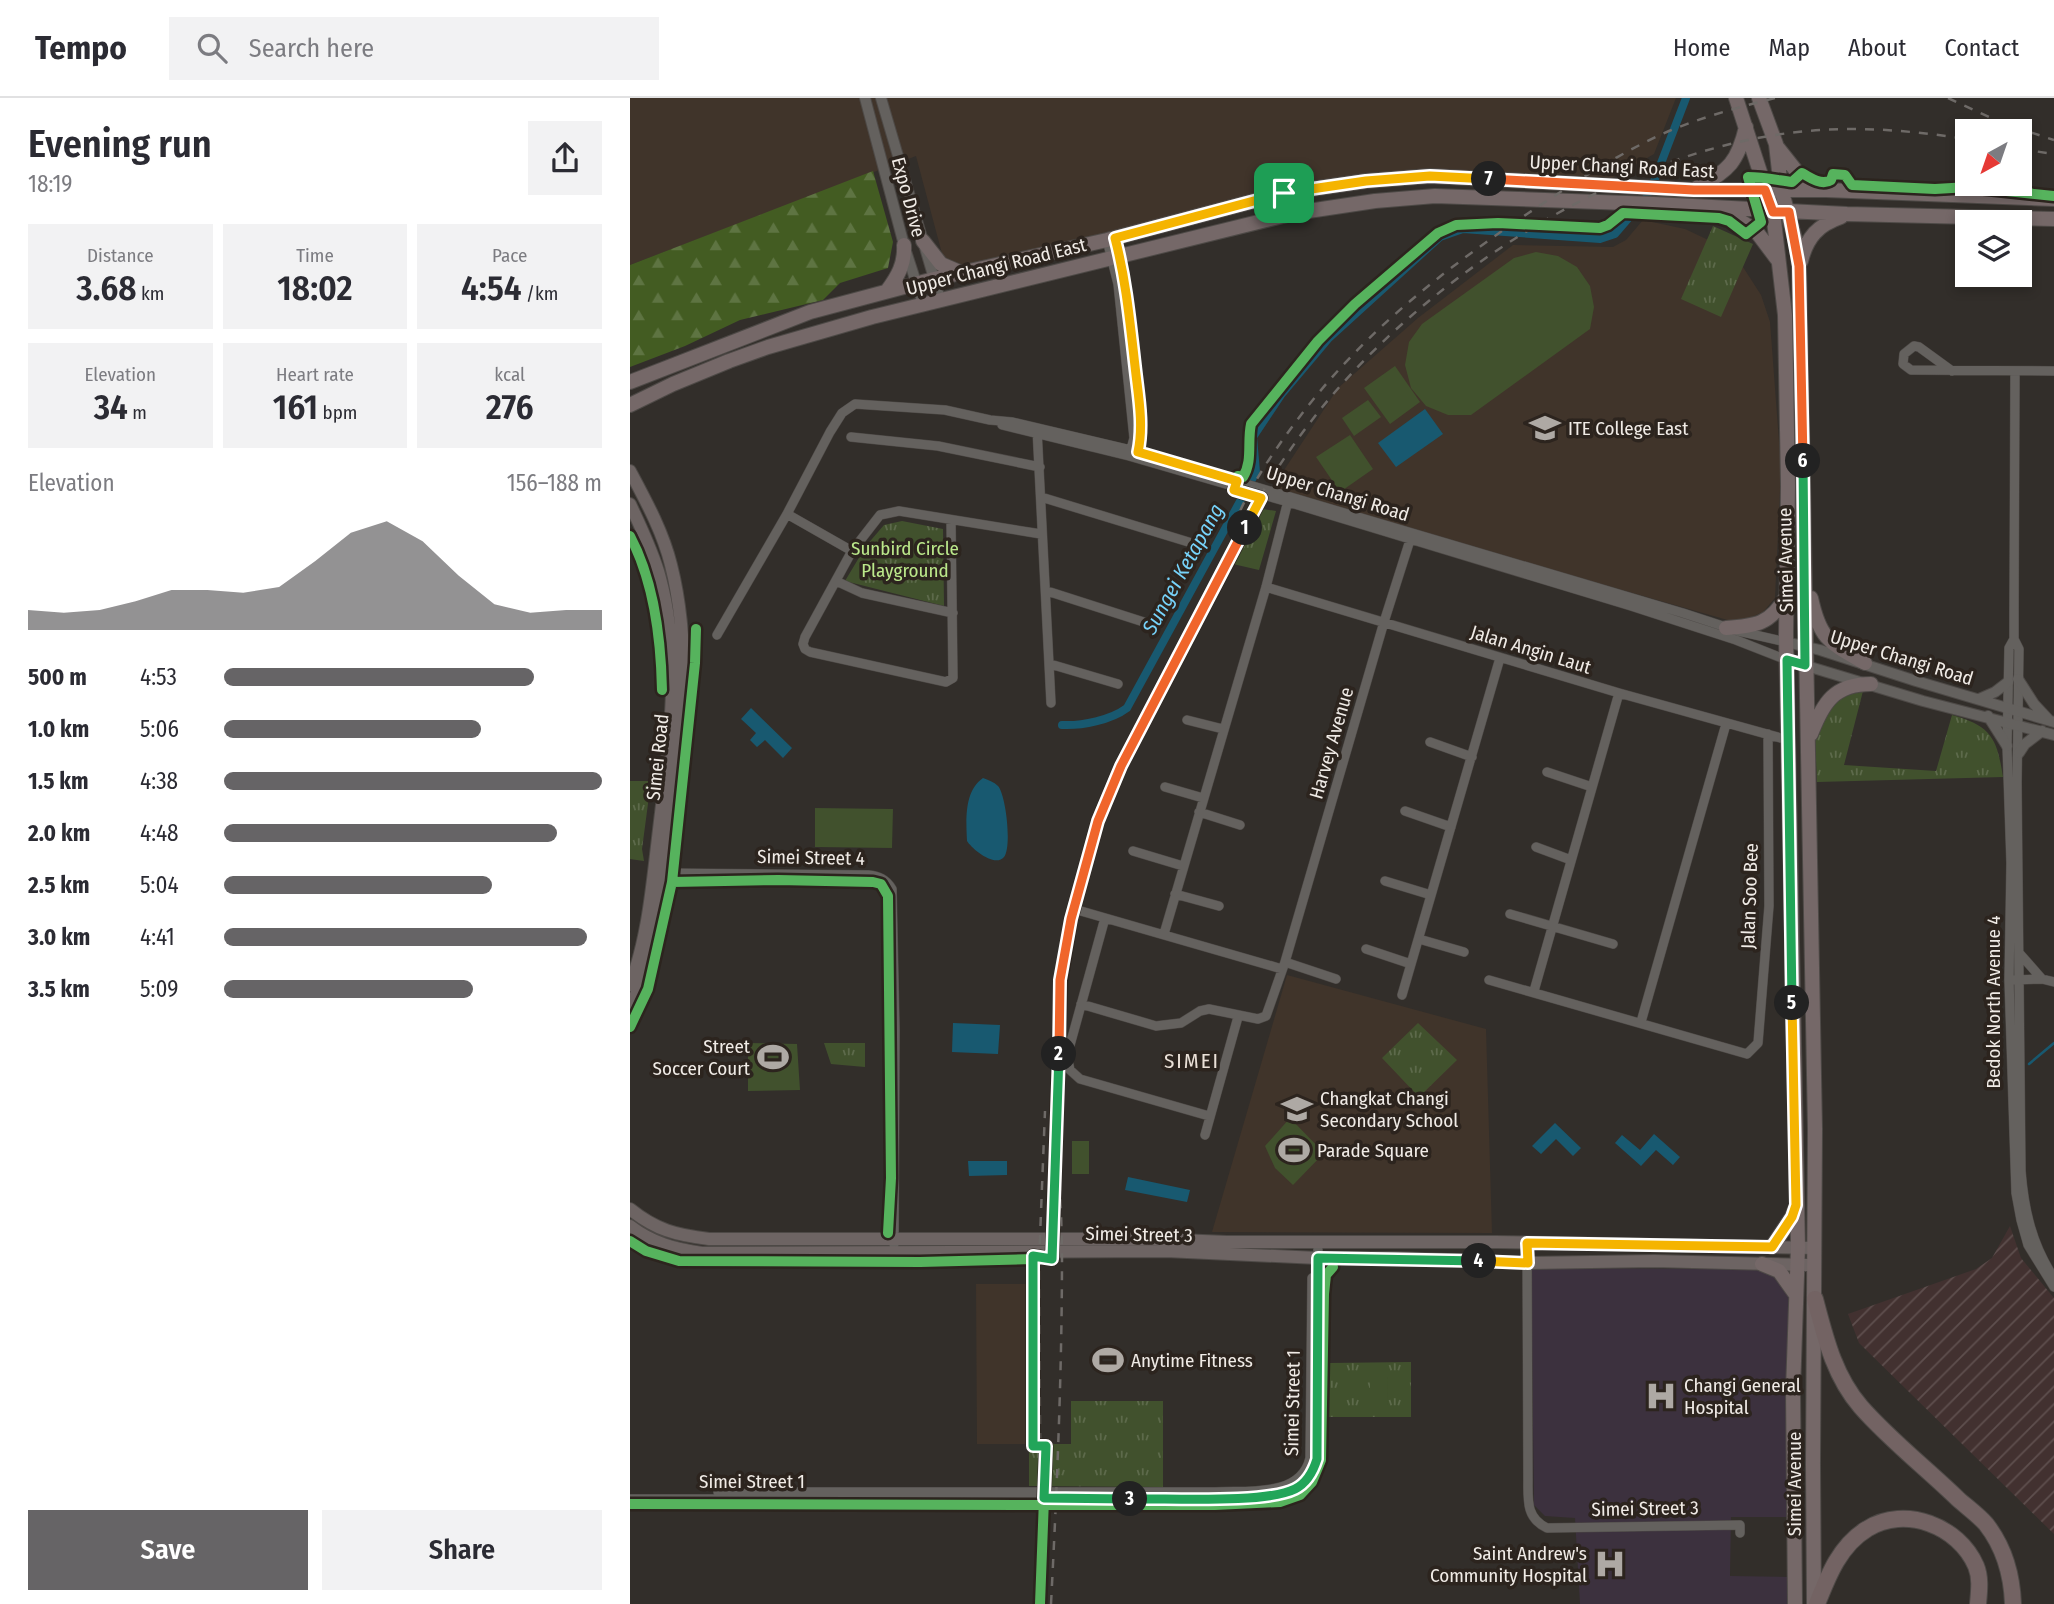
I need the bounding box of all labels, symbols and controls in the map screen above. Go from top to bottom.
search box [169,17,659,80]
text: Tempo [35,28,127,68]
icon: search [193,29,231,67]
text: Search here [249,33,374,64]
text: Home [1673,34,1730,62]
text: Map [1768,34,1810,62]
text: About [1848,34,1906,62]
text: Contact [1944,34,2019,62]
north arrow [1955,119,2032,196]
map controls [1955,119,2032,287]
text: Evening run [28,121,212,167]
button: share [528,121,602,195]
street label: Upper Changi Road East [1529,150,1716,183]
street label: Expo Drive [887,155,930,240]
pin: 7 [1472,162,1506,196]
pin [1254,163,1314,223]
text: 7 [1484,167,1493,190]
text: 18:19 [28,170,73,198]
icon: arrive [1265,174,1303,212]
button: layers [1955,210,2032,287]
street label: Upper Changi Road East [904,233,1089,300]
text: Distance [87,244,154,267]
text: Time [296,244,334,267]
text: Pace [492,244,527,267]
text: 3.68 [76,267,137,309]
text: 18:02 [277,267,353,309]
text: 4:54 [461,267,522,309]
text: km [137,282,164,305]
text: /km [522,282,558,305]
text: Elevation [85,363,156,386]
text: Heart rate [276,363,354,386]
text: kcal [494,363,525,386]
text: 34 [94,386,128,428]
text: 161 [273,386,318,428]
text: 276 [486,386,534,428]
text: m [128,401,147,424]
text: bpm [318,401,357,424]
school or university icon: ITE College East [1528,411,1562,445]
place label: ITE College East [1568,417,1689,440]
pin: 6 [1786,444,1820,478]
text: 6 [1798,449,1807,472]
street label: Upper Changi Road [1264,461,1412,526]
text: Elevation [28,469,115,497]
text: 156–188 m [507,469,602,497]
water label: Sungei Ketapang [1136,499,1230,640]
street label: Simei Avenue [1773,508,1798,612]
pin: 1 [1228,510,1262,546]
text: 1 [1240,516,1249,539]
park label: Sunbird Circle Playground [851,537,959,582]
street label: Jalan Angin Laut [1468,620,1595,679]
street label: Upper Changi Road [1828,625,1976,690]
text: 500 m [28,663,87,691]
text: 4:53 [140,663,177,691]
street label: Harvey Avenue [1305,685,1358,802]
street label: Simei Road [642,713,673,801]
text: 1.0 km [28,715,89,743]
text: 5:06 [140,715,179,743]
text: 1.5 km [28,767,89,795]
text: 4:38 [140,767,178,795]
text: 2.0 km [28,819,90,847]
text: 4:48 [140,819,179,847]
street label: Jalan Soo Bee [1736,843,1763,949]
street label: Simei Street 4 [757,845,865,870]
text: 2.5 km [28,871,89,899]
text: 5:04 [140,871,179,899]
street label: Bedok North Avenue 4 [1982,916,2005,1088]
text: 3.0 km [28,923,90,951]
text: 4:41 [140,923,175,951]
text: 3.5 km [28,975,90,1003]
text: 5:09 [140,975,178,1003]
pin: 5 [1774,986,1810,1020]
text: 5 [1787,991,1796,1014]
place label: Street Soccer Court [653,1035,751,1080]
pin: 2 [1042,1037,1076,1072]
sports icon: Street Soccer Court [756,1040,790,1074]
text: 2 [1054,1042,1063,1065]
district label: SIMEI [1164,1048,1220,1074]
place label: Changkat Changi Secondary School [1320,1087,1458,1132]
school or university icon: Changkat Changi Secondary School [1280,1092,1314,1126]
sports icon: Parade Square [1277,1133,1311,1167]
place label: Parade Square [1317,1139,1429,1162]
street label: Simei Street 3 [1085,1222,1193,1247]
pin: 4 [1462,1244,1496,1278]
text: 4 [1474,1249,1483,1272]
sports icon: Anytime Fitness [1091,1343,1125,1377]
place label: Anytime Fitness [1131,1349,1253,1372]
street label: Simei Street 1 [1280,1350,1305,1456]
place label: Changi General Hospital [1684,1374,1801,1419]
hospital icon: Changi General Hospital [1644,1379,1678,1413]
street label: Simei Avenue [1783,1432,1806,1536]
street label: Simei Street 1 [699,1470,805,1493]
pin: 3 [1112,1482,1148,1516]
text: 3 [1125,1487,1134,1510]
street label: Simei Street 3 [1591,1496,1699,1521]
button: Save [28,1510,308,1590]
button: Share [322,1510,602,1590]
place label: Saint Andrew's Community Hospital [1430,1542,1587,1587]
hospital icon: Saint Andrew's Community Hospital [1593,1547,1627,1581]

